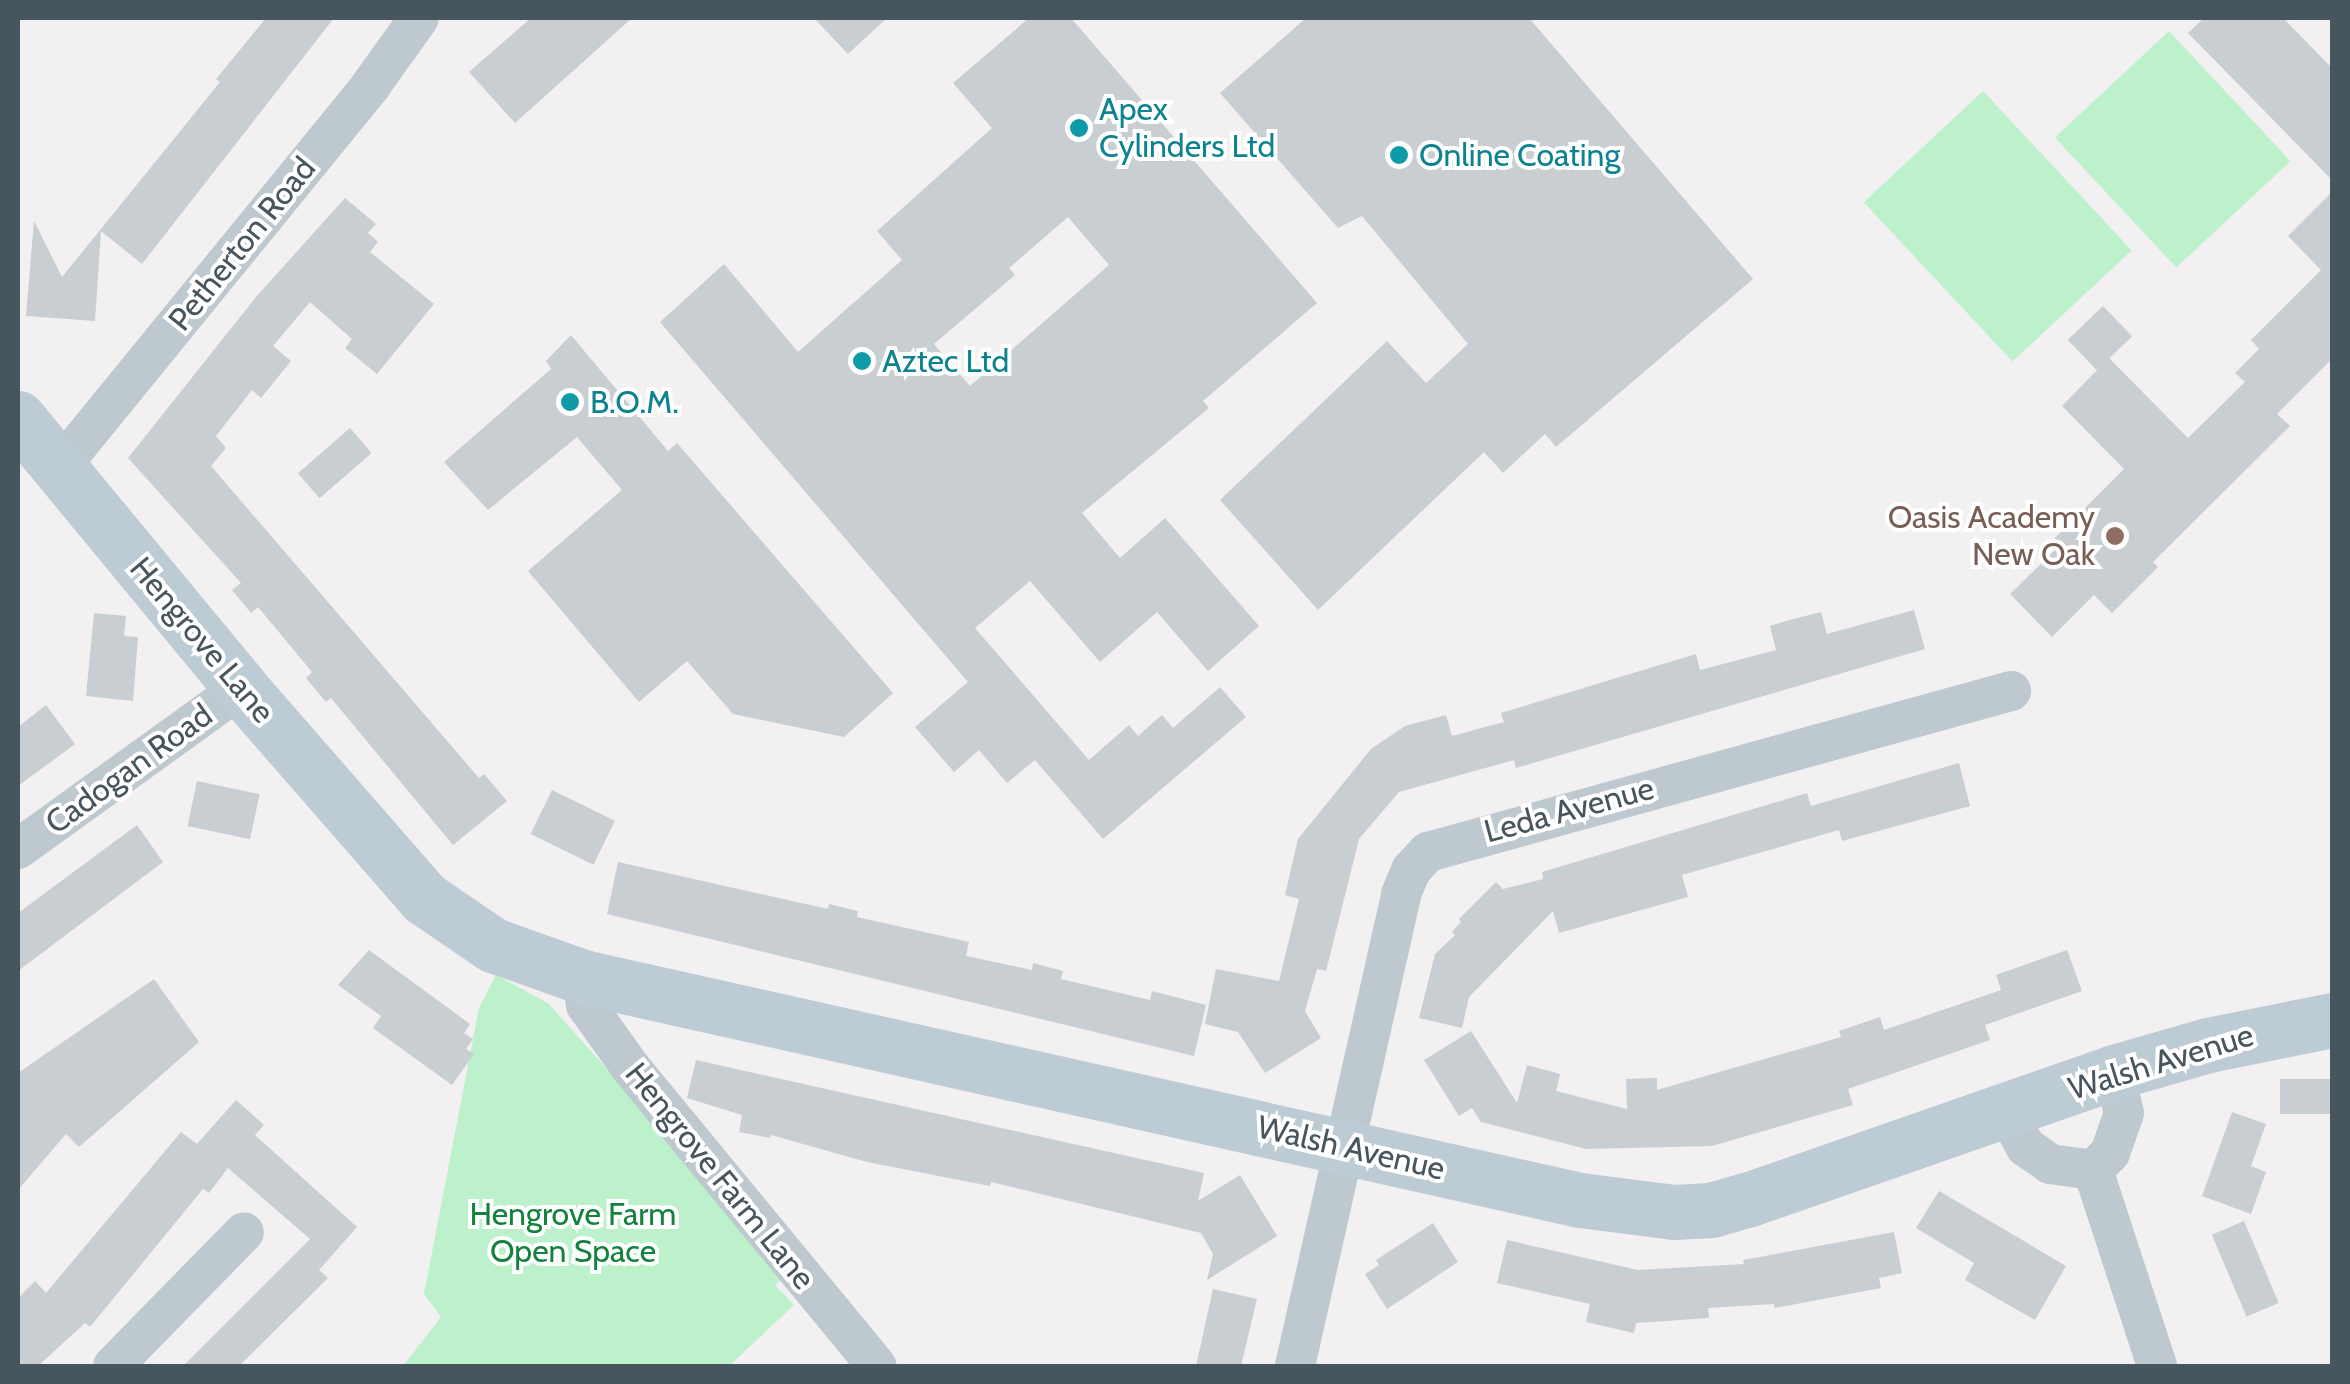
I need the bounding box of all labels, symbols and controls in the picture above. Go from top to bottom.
place label: Apex Cylinders Ltd [1099,91,1275,166]
marker: Apex Cylinders Ltd [1068,117,1090,139]
place label: Online Coating [1419,136,1620,174]
marker: Online Coating [1388,144,1410,166]
street label: Petherton Road [160,150,324,338]
place label: Aztec Ltd [882,342,1009,380]
marker: Aztec Ltd [851,350,873,372]
place label: B.O.M. [590,383,679,421]
marker: B.O.M. [559,391,581,413]
place label: Oasis Academy New Oak [1888,499,2095,574]
marker: Oasis Academy New Oak [2104,525,2126,547]
street label: Hengrove Lane [122,549,282,731]
street label: Cadogan Road [38,696,220,842]
street label: Leda Avenue [1480,769,1658,851]
street label: Walsh Avenue [2064,1016,2258,1108]
street label: Hengrove Farm Lane [617,1055,823,1297]
street label: Walsh Avenue [1254,1108,1448,1188]
park label: Hengrove Farm Open Space [470,1196,676,1271]

